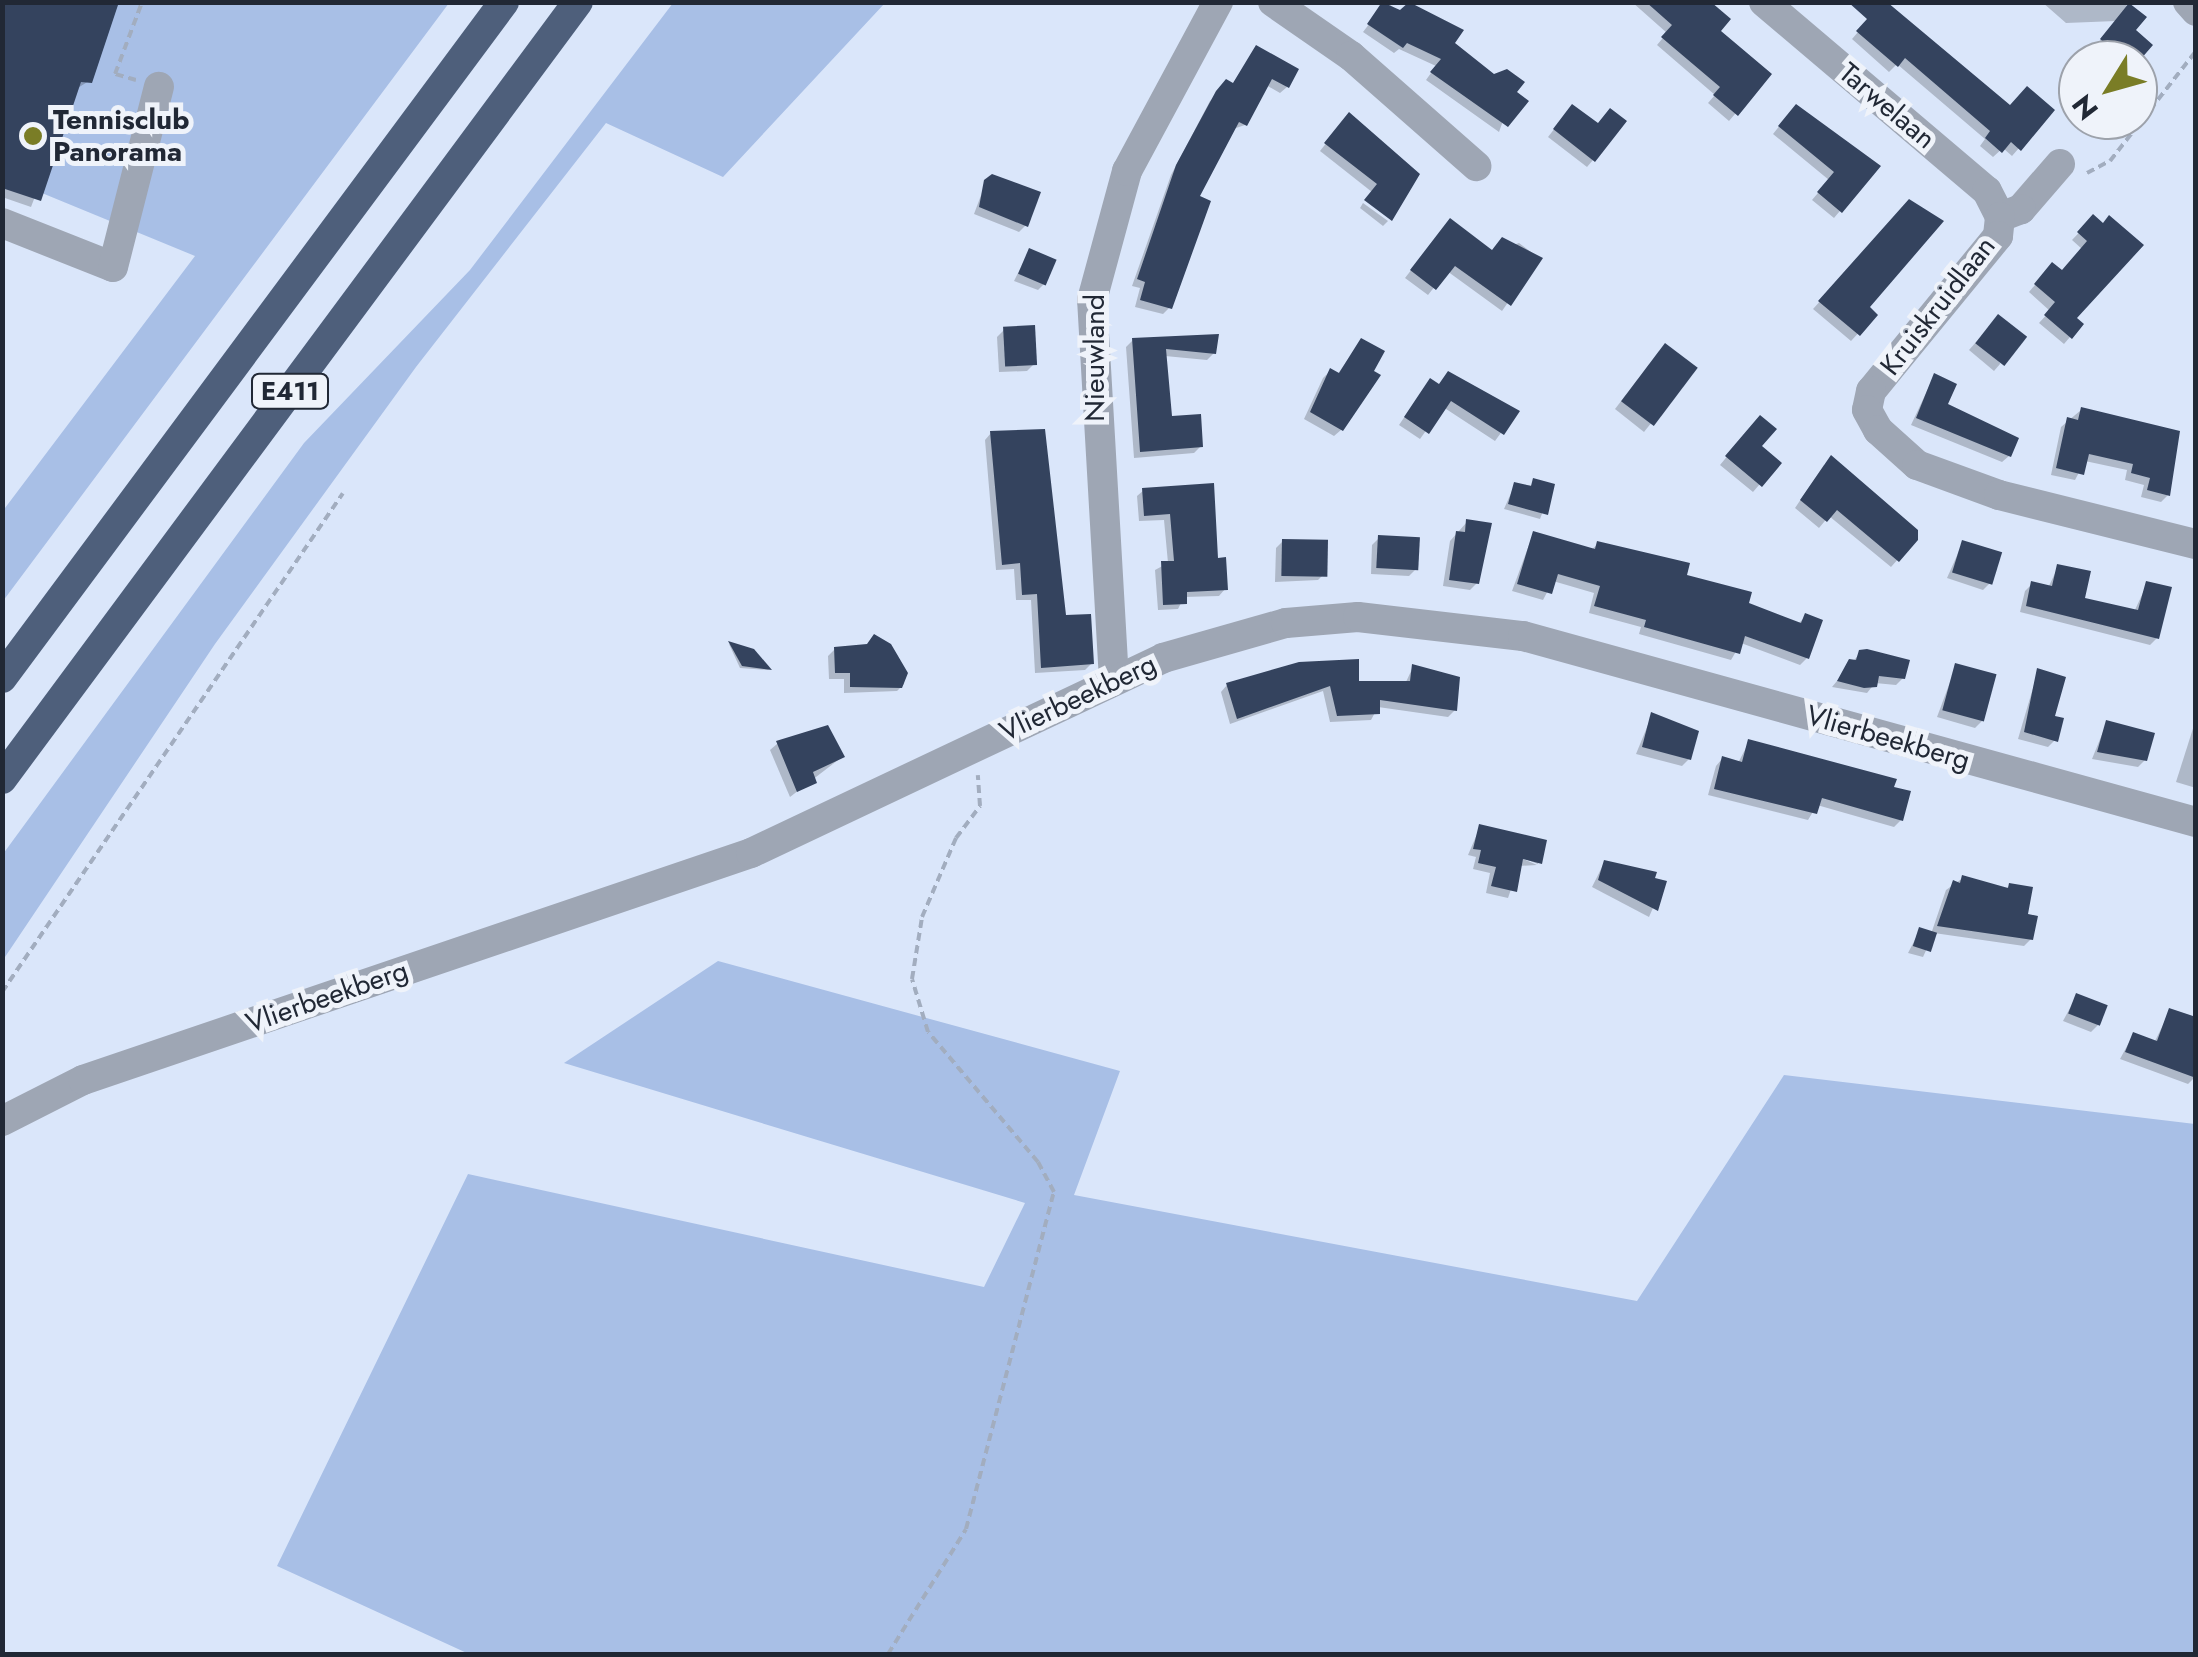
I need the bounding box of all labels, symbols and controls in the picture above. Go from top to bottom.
north arrow [2058,40,2158,140]
street label: Tarwelaan [1832,56,1942,156]
text: N [2062,86,2108,128]
place label: Tennisclub Panorama [53,103,189,169]
marker: Tennisclub Panorama [22,125,44,147]
street label: Kruiskruidlaan [1873,230,2003,382]
street label: Nieuwland [1078,294,1112,422]
road number: E411 [250,371,330,411]
street label: Vlierbeekberg [994,647,1162,749]
street label: Vlierbeekberg [1802,699,1974,777]
street label: Vlierbeekberg [242,954,412,1040]

